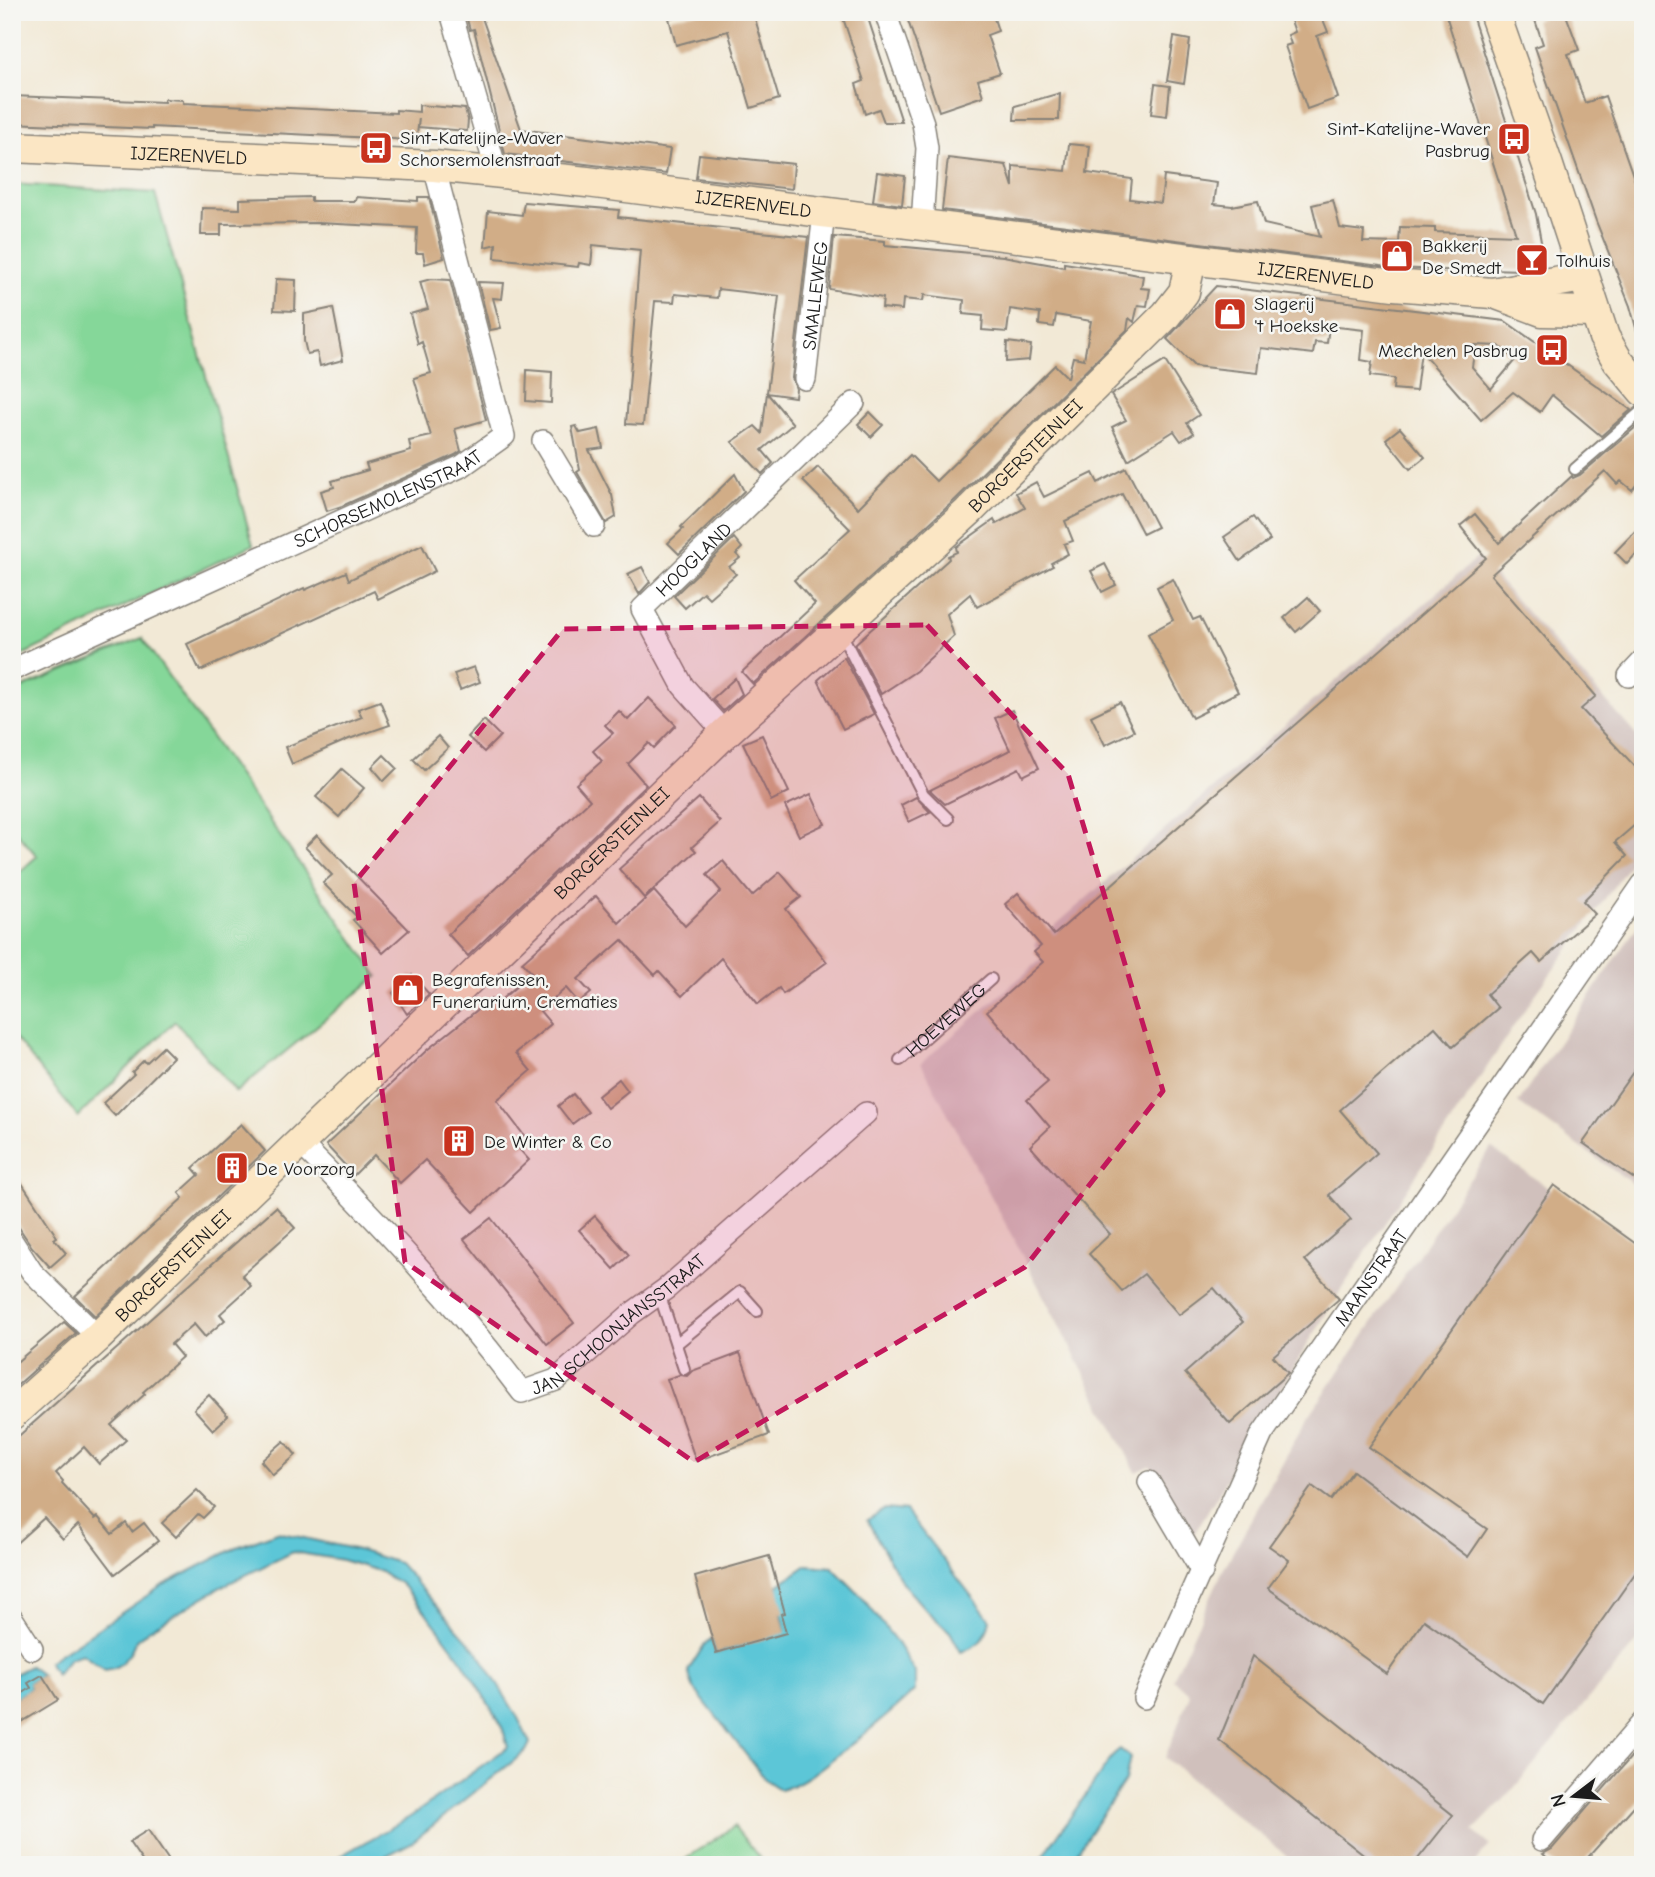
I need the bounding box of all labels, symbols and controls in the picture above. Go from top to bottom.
place label: Sint-Katelijne-Waver Pasbrug [1327,118,1490,162]
bus stop icon: Sint-Katelijne-Waver Pasbrug [1495,120,1533,158]
place label: Sint-Katelijne-Waver Schorsemolenstraat [400,127,563,171]
bus stop icon: Sint-Katelijne-Waver Schorsemolenstraat [357,129,395,167]
street label: IJZERENVELD [130,142,248,170]
street label: IJZERENVELD [694,186,813,223]
place label: Bakkerij De Smedt [1422,235,1502,279]
shop icon: Bakkerij De Smedt [1378,237,1416,275]
street label: SMALLEWEG [798,240,833,351]
bar icon: Tolhuis [1513,241,1551,279]
place label: Tolhuis [1556,250,1611,272]
street label: IJZERENVELD [1256,258,1375,294]
place label: Slagerij 't Hoekske [1254,293,1338,337]
shop icon: Slagerij 't Hoekske [1211,295,1249,333]
bus stop icon: Mechelen Pasbrug [1533,331,1571,369]
place label: Mechelen Pasbrug [1378,340,1528,362]
street label: BORGERSTEINLEI [964,395,1087,517]
street label: SCHORSEMOLENSTRAAT [290,445,487,553]
street label: HOOGLAND [652,518,737,601]
street label: BORGERSTEINLEI [550,783,674,904]
place label: Begrafenissen, Funerarium, Crematies [432,969,618,1013]
shop icon: Begrafenissen, Funerarium, Crematies [389,971,427,1009]
street label: HOEVEWEG [901,979,991,1062]
building icon: De Winter & Co [440,1122,478,1160]
place label: De Winter & Co [484,1131,612,1153]
building icon: De Voorzorg [213,1149,251,1187]
place label: De Voorzorg [256,1158,355,1180]
street label: BORGERSTEINLEI [111,1205,236,1327]
street label: MAANSTRAAT [1330,1225,1413,1330]
street label: JAN SCHOONJANSSTRAAT [529,1249,710,1400]
north arrow [1540,1762,1610,1832]
text: N [1546,1791,1571,1809]

